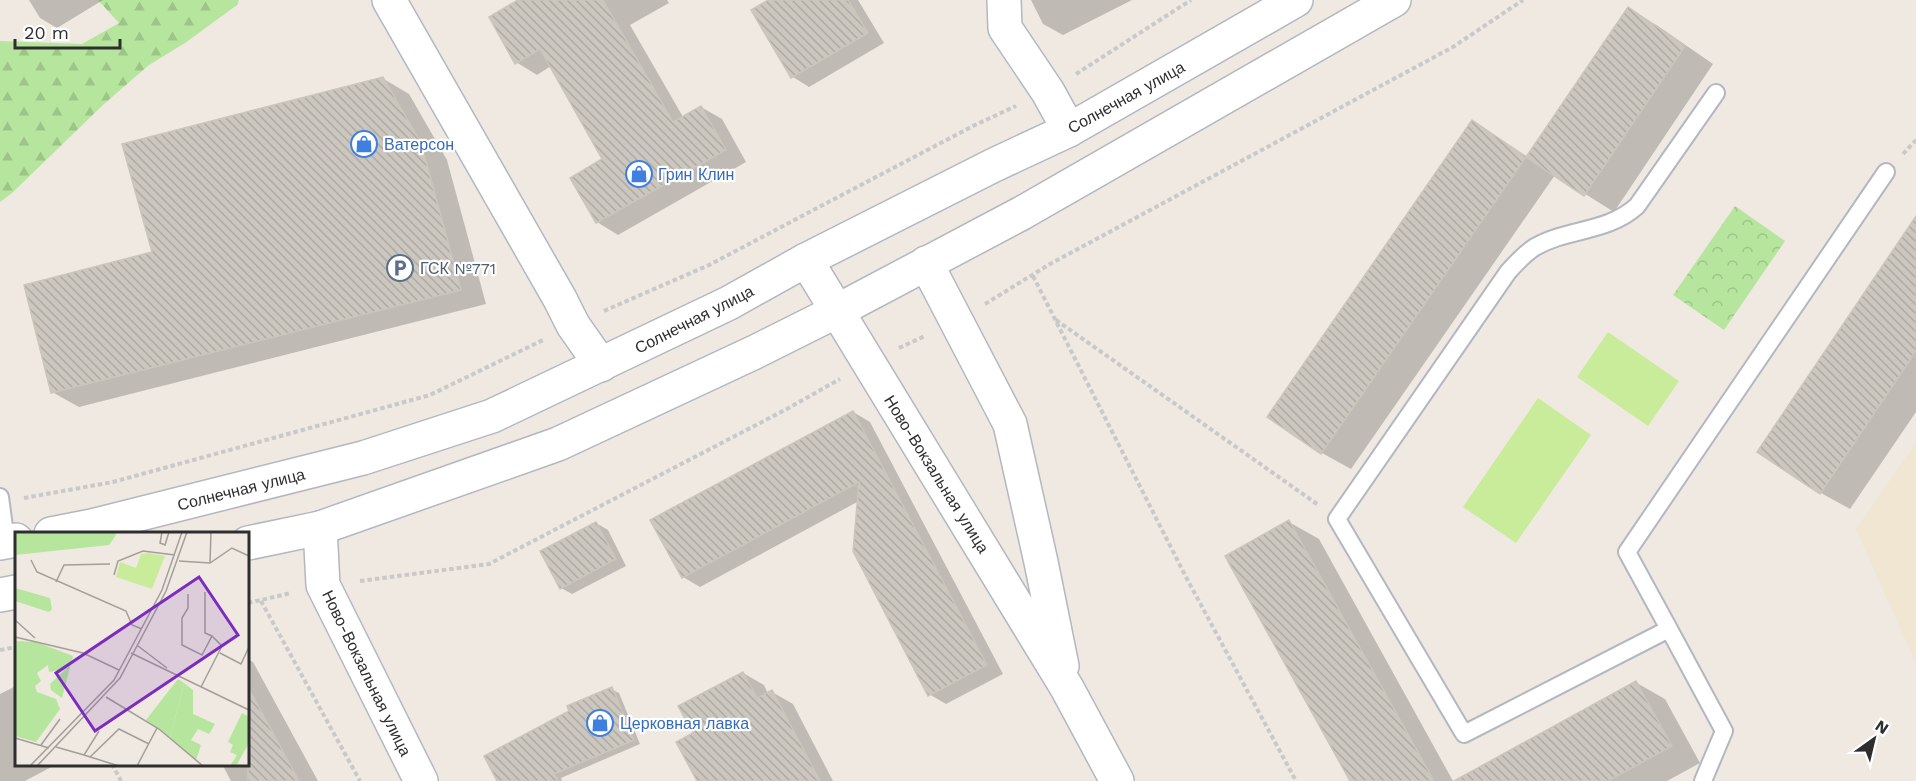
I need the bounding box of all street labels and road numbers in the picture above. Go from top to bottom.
street label: Солнечная улица [1064,57,1188,137]
street label: Солнечная улица [632,281,757,358]
street label: Ново-Вокзальная улица [880,392,993,557]
street label: Солнечная улица [175,464,307,515]
street label: Ново-Вокзальная улица [318,587,415,759]

